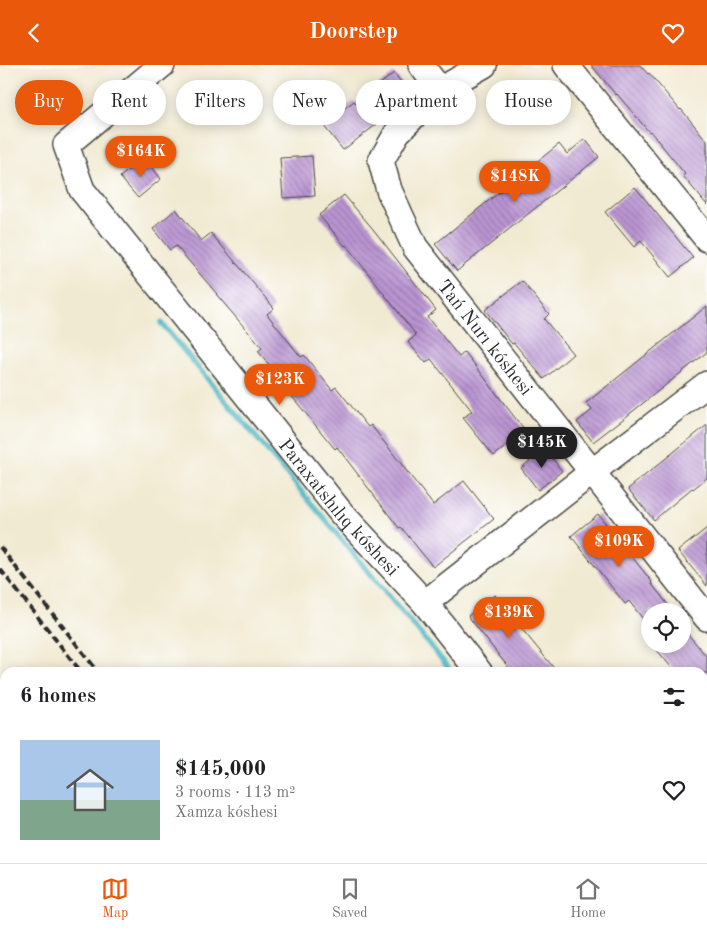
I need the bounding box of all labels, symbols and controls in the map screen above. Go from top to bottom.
icon: back [20,19,48,47]
icon: heart [659,19,687,47]
text: Doorstep [309,21,398,43]
chip: Buy [15,80,83,125]
chip: Rent [93,80,166,125]
chip: Filters [176,80,263,125]
chip: New [273,80,346,125]
chip: Apartment [356,80,476,125]
chip: House [486,80,571,125]
pin: $164K [106,135,176,178]
text: $164K [116,144,166,160]
pin: $148K [480,161,550,203]
text: $148K [490,169,540,185]
street label: Tań Nurı kóshesi [433,277,535,400]
pin: $123K [245,363,315,406]
text: $123K [255,372,305,388]
pin: $145K [507,427,577,469]
text: $145K [517,435,567,451]
street label: Paraxatshılıq kóshesi [274,436,401,580]
pin: $109K [584,525,654,568]
text: $109K [594,534,644,550]
pin: $139K [474,597,544,639]
map controls [641,603,691,653]
button: locate [641,603,691,653]
text: $139K [484,605,534,621]
icon: filters [660,683,688,711]
text: 6 homes [20,686,96,707]
text: $145,000 [175,759,266,780]
icon: home [60,760,120,820]
icon: heart [660,776,688,804]
text: 3 rooms · 113 m² [175,785,295,801]
text: Xamza kóshesi [175,805,278,821]
tab: Map [101,875,129,922]
tab: Saved [332,875,368,922]
tab: Home [570,875,606,922]

